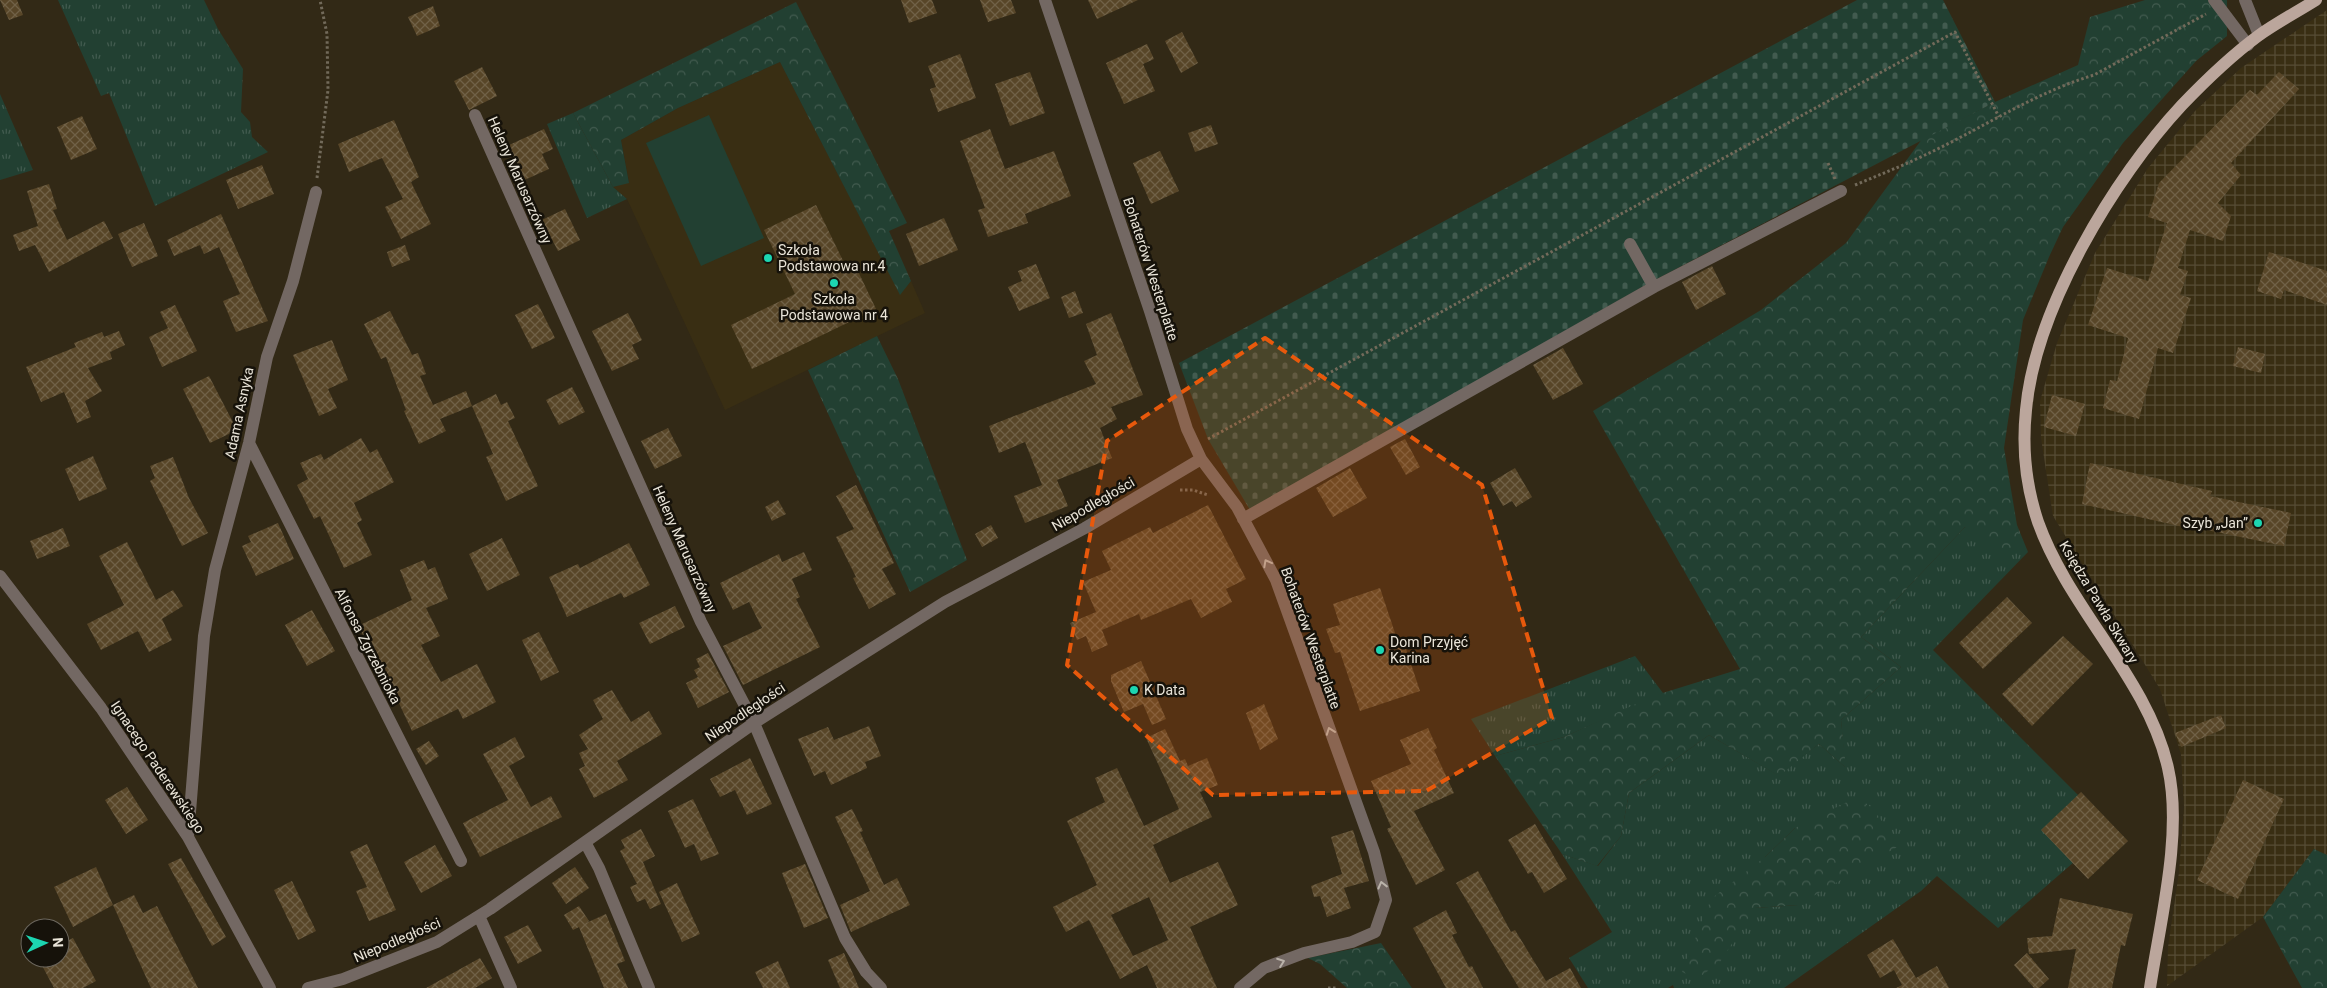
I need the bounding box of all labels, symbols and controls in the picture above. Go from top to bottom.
street label: Heleny Marusarzówny [485,114,555,246]
street label: Bohaterów Westerplatte [1120,195,1182,343]
place label: Szkoła Podstawowa nr.4 [778,242,885,274]
marker: Szkoła Podstawowa nr.4 [762,252,774,264]
marker: Szkoła Podstawowa nr 4 [828,277,840,289]
place label: Szkoła Podstawowa nr 4 [780,291,888,323]
street label: Adama Asnyka [221,366,257,460]
street label: Niepodległości [1049,474,1137,534]
street label: Heleny Marusarzówny [650,483,720,615]
place label: Szyb „Jan” [2183,515,2248,531]
marker: Szyb „Jan” [2252,517,2264,529]
street label: Księdza Pawła Skwary [2056,538,2142,666]
one-way arrow [1263,559,1273,568]
street label: Bohaterów Westerplatte [1278,565,1344,711]
street label: Alfonsa Zgrzebnioka [332,585,404,707]
place label: Dom Przyjęć Karina [1390,634,1468,666]
marker: Dom Przyjęć Karina [1374,644,1386,656]
street label: Niepodległości [702,679,788,745]
place label: K Data [1144,682,1185,698]
marker: K Data [1128,684,1140,696]
street label: Ignacego Paderewskiego [108,698,208,836]
one-way arrow [1326,728,1336,736]
one-way arrow [1377,881,1388,890]
street label: Niepodległości [351,914,443,966]
north arrow [20,918,70,968]
text: N [50,937,66,948]
one-way arrow [1276,957,1284,967]

